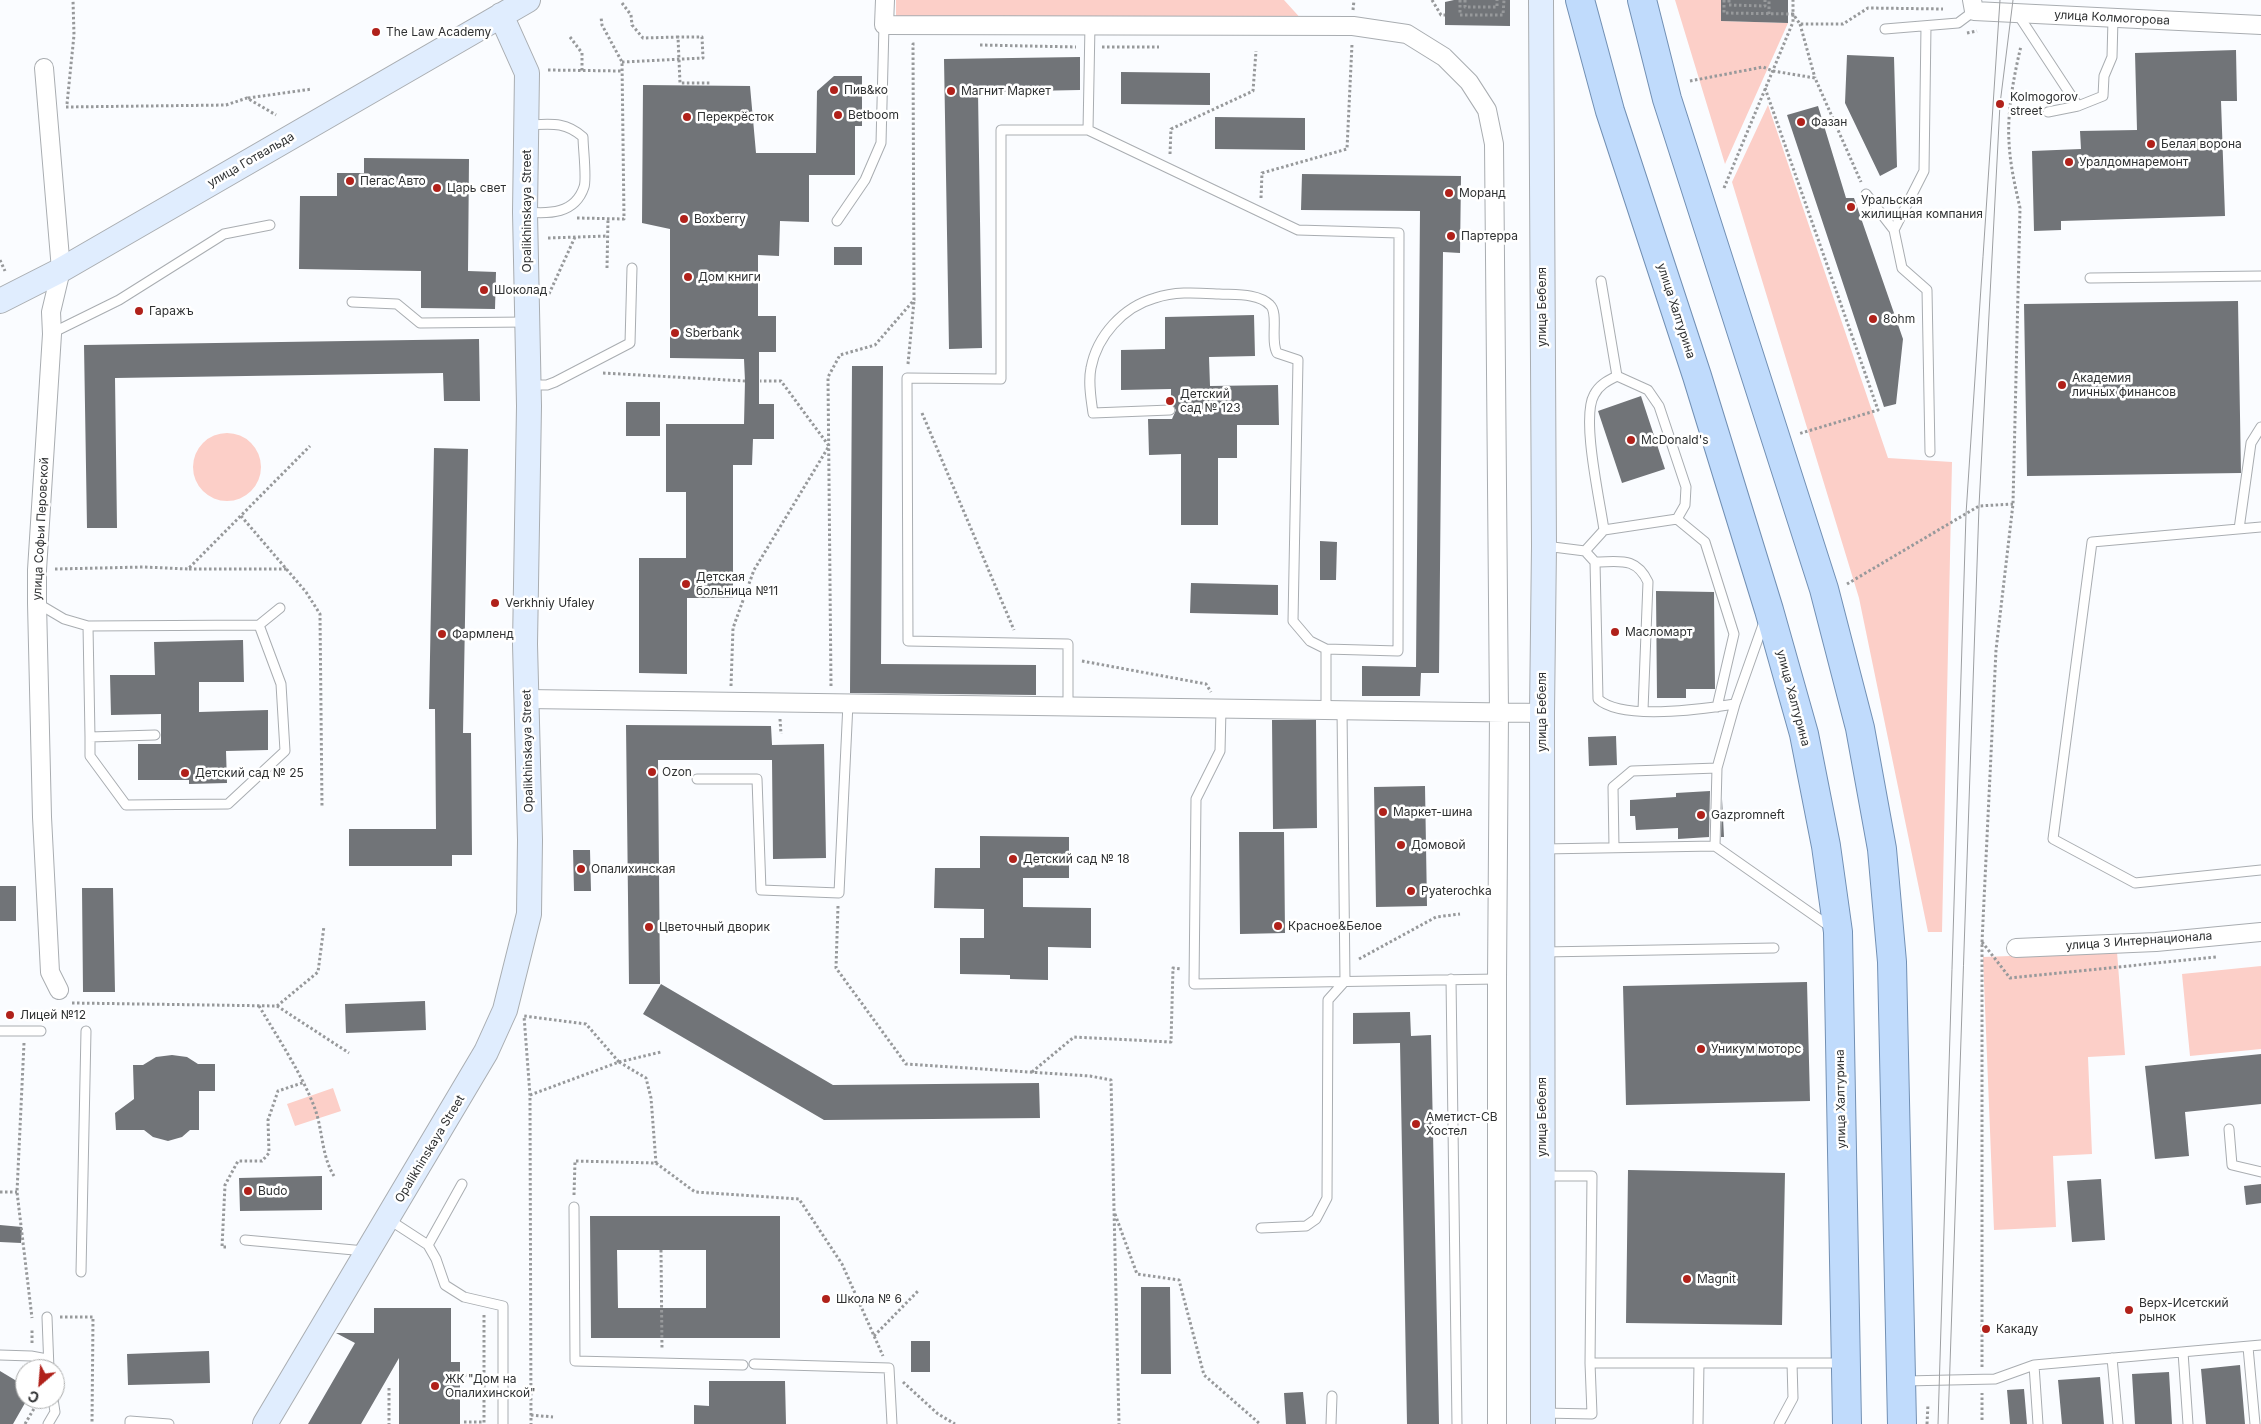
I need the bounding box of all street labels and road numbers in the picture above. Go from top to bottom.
street label: улица Колмогорова [2054,8,2170,28]
street label: улица Готвальда [205,129,297,191]
street label: Opalikhinskaya Street [520,149,534,273]
street label: улица Халтурина [1654,261,1698,361]
street label: улица Бебеля [1535,267,1549,347]
street label: улица Софьи Перовской [30,457,52,601]
street label: улица Халтурина [1773,648,1813,748]
street label: улица Бебеля [1535,672,1549,752]
street label: Opalikhinskaya Street [520,689,536,813]
street label: улица 3 Интернационала [2065,929,2213,953]
street label: улица Халтурина [1833,1049,1849,1149]
street label: улица Бебеля [1535,1077,1549,1157]
street label: Opalikhinskaya Street [392,1093,468,1205]

